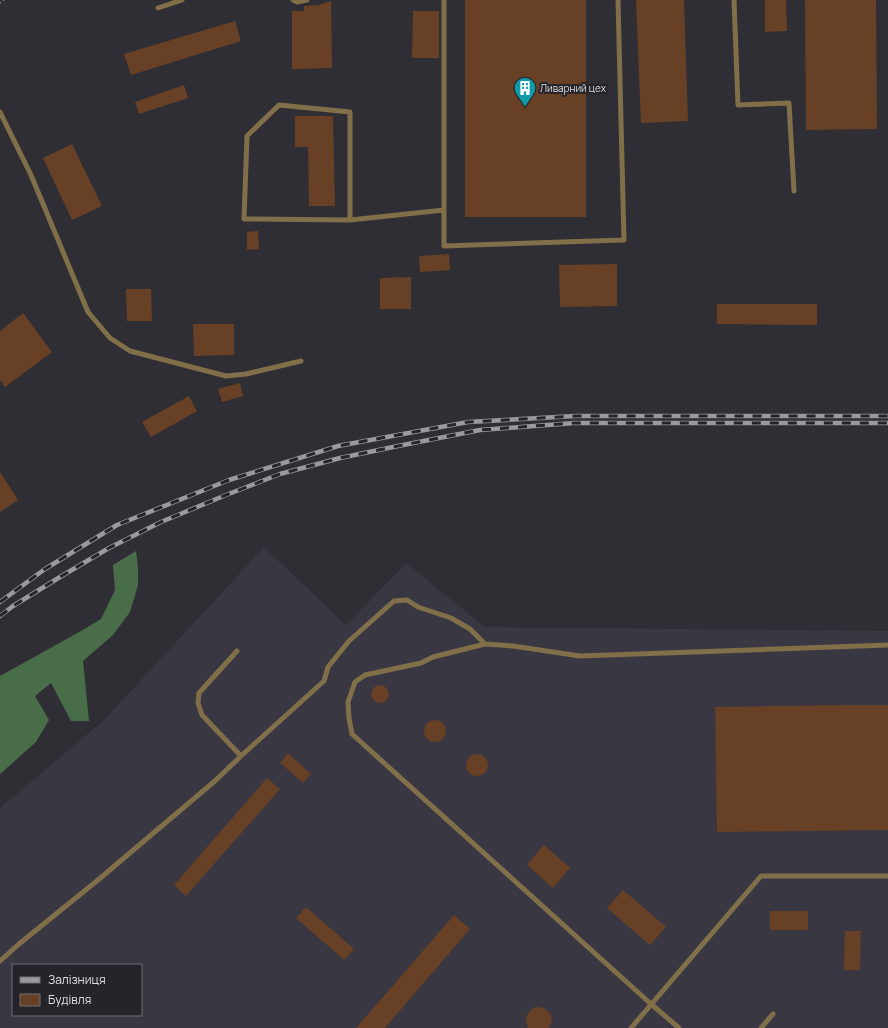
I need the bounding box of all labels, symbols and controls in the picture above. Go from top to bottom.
building icon: Ливарний цех [512,75,538,108]
place label: Ливарний цех [540,81,607,95]
legend [12,964,142,1016]
text: Залізниця [48,971,106,988]
text: Будівля [48,991,91,1008]

